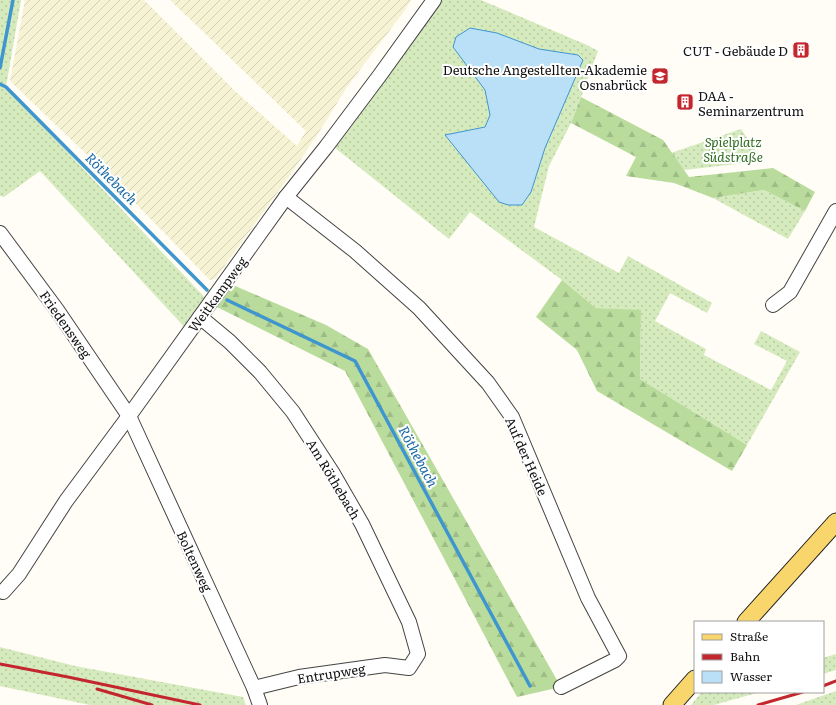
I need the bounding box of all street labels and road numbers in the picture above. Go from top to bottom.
street label: Weitkampweg [183,252,251,336]
street label: Friedensweg [36,286,97,362]
street label: Auf der Heide [501,414,553,499]
street label: Am Röthebach [302,435,366,523]
street label: Boltenweg [173,527,218,595]
street label: Entrupweg [296,658,367,688]

